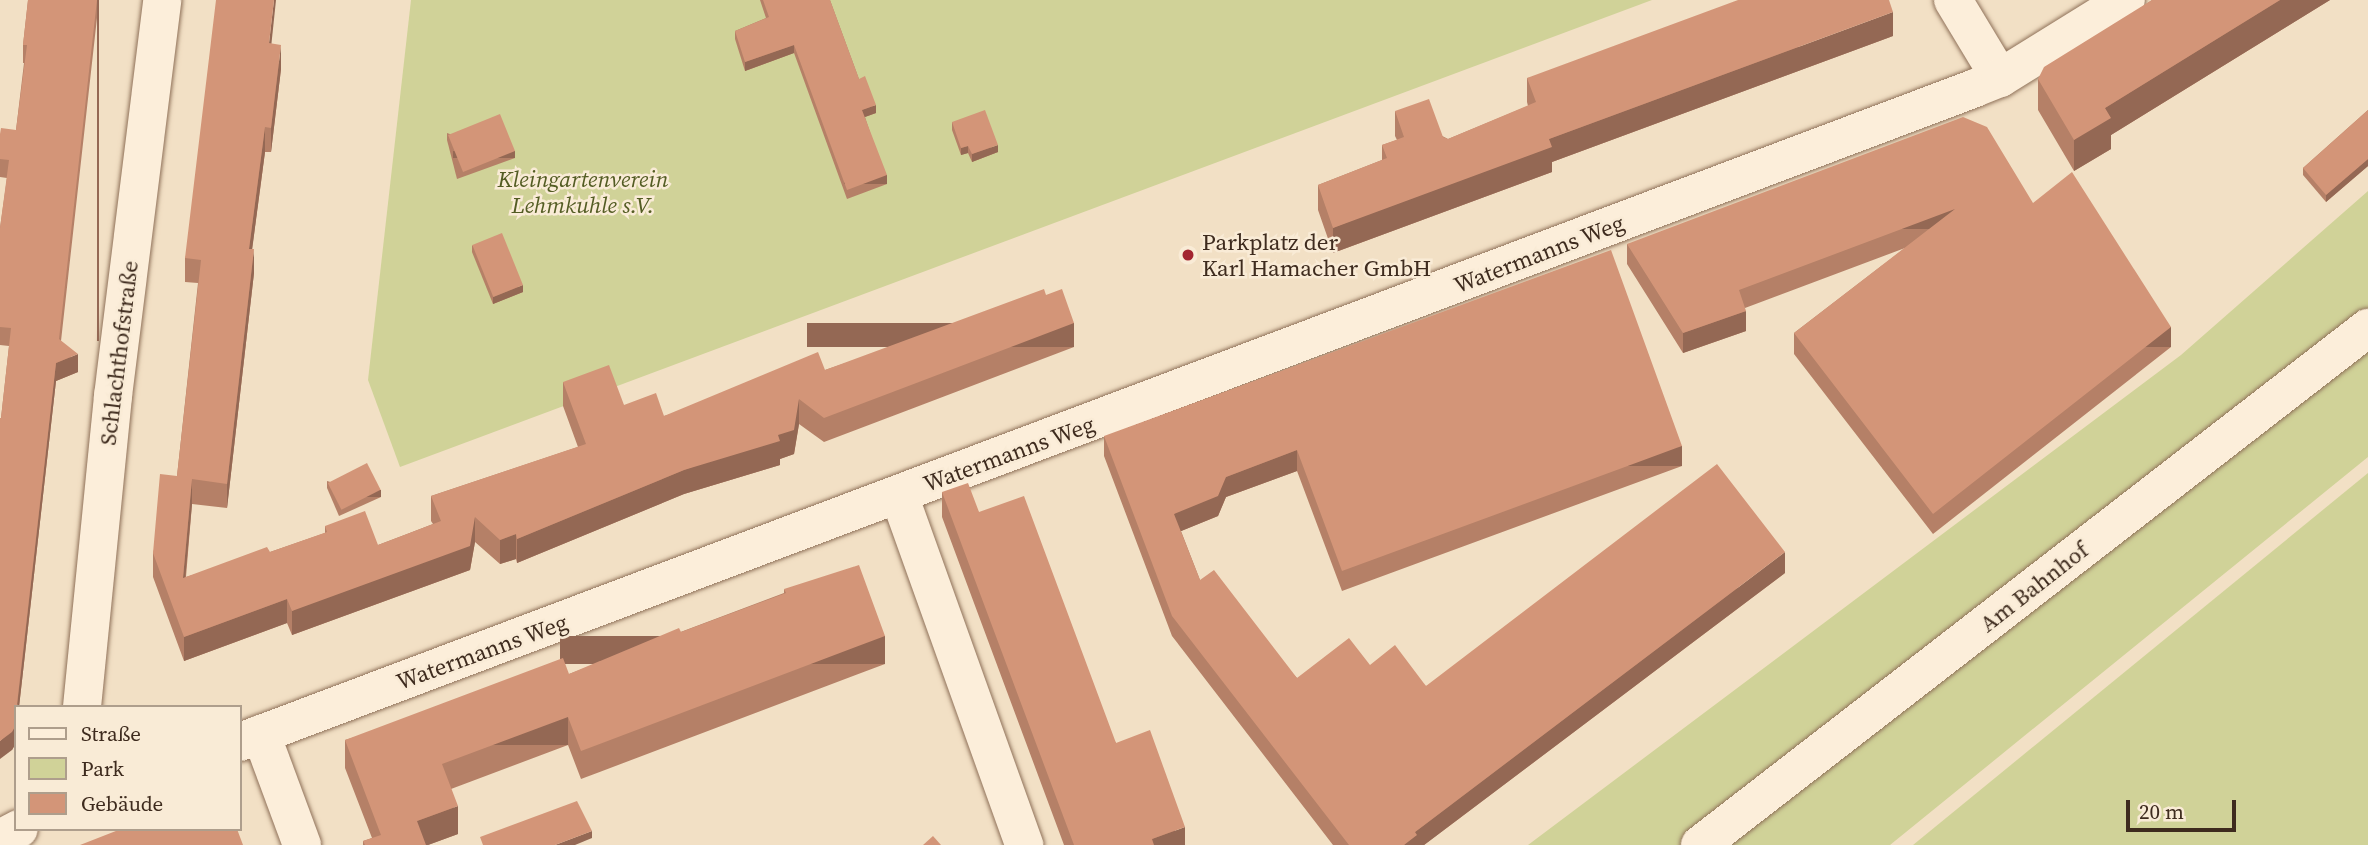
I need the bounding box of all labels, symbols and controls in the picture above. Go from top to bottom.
park label: Kleingartenverein Lehmkuhle s.V. [498,165,668,219]
street label: Watermanns Weg [1450,209,1628,299]
place label: Parkplatz der Karl Hamacher GmbH [1202,228,1431,282]
marker: Parkplatz der Karl Hamacher GmbH [1180,247,1196,263]
street label: Schlachthofstraße [94,259,144,447]
street label: Watermanns Weg [919,410,1099,498]
street label: Am Bahnhof [1974,536,2094,638]
street label: Watermanns Weg [392,608,572,696]
legend [14,705,242,831]
text: Straße [81,719,141,748]
text: Park [81,754,124,783]
scale bar [2130,786,2240,830]
text: Gebäude [81,789,163,818]
text: 20 m [2139,797,2184,826]

